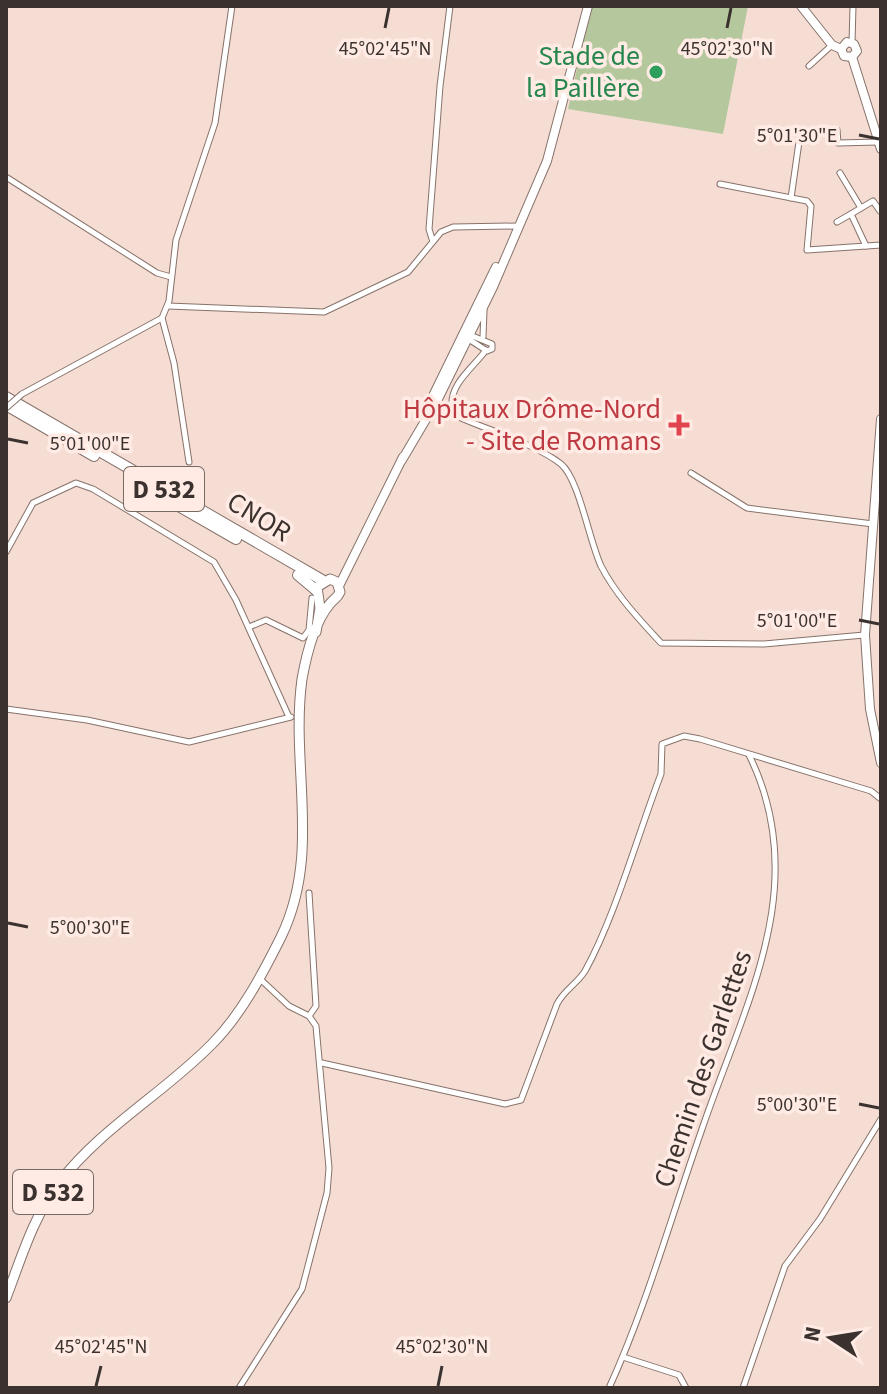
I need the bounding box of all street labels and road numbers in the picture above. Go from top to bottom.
road number: D 532 [124,467,204,511]
street label: CNOR [219,482,299,552]
street label: Chemin des Garlettes [644,945,762,1193]
road number: D 532 [13,1170,93,1214]

